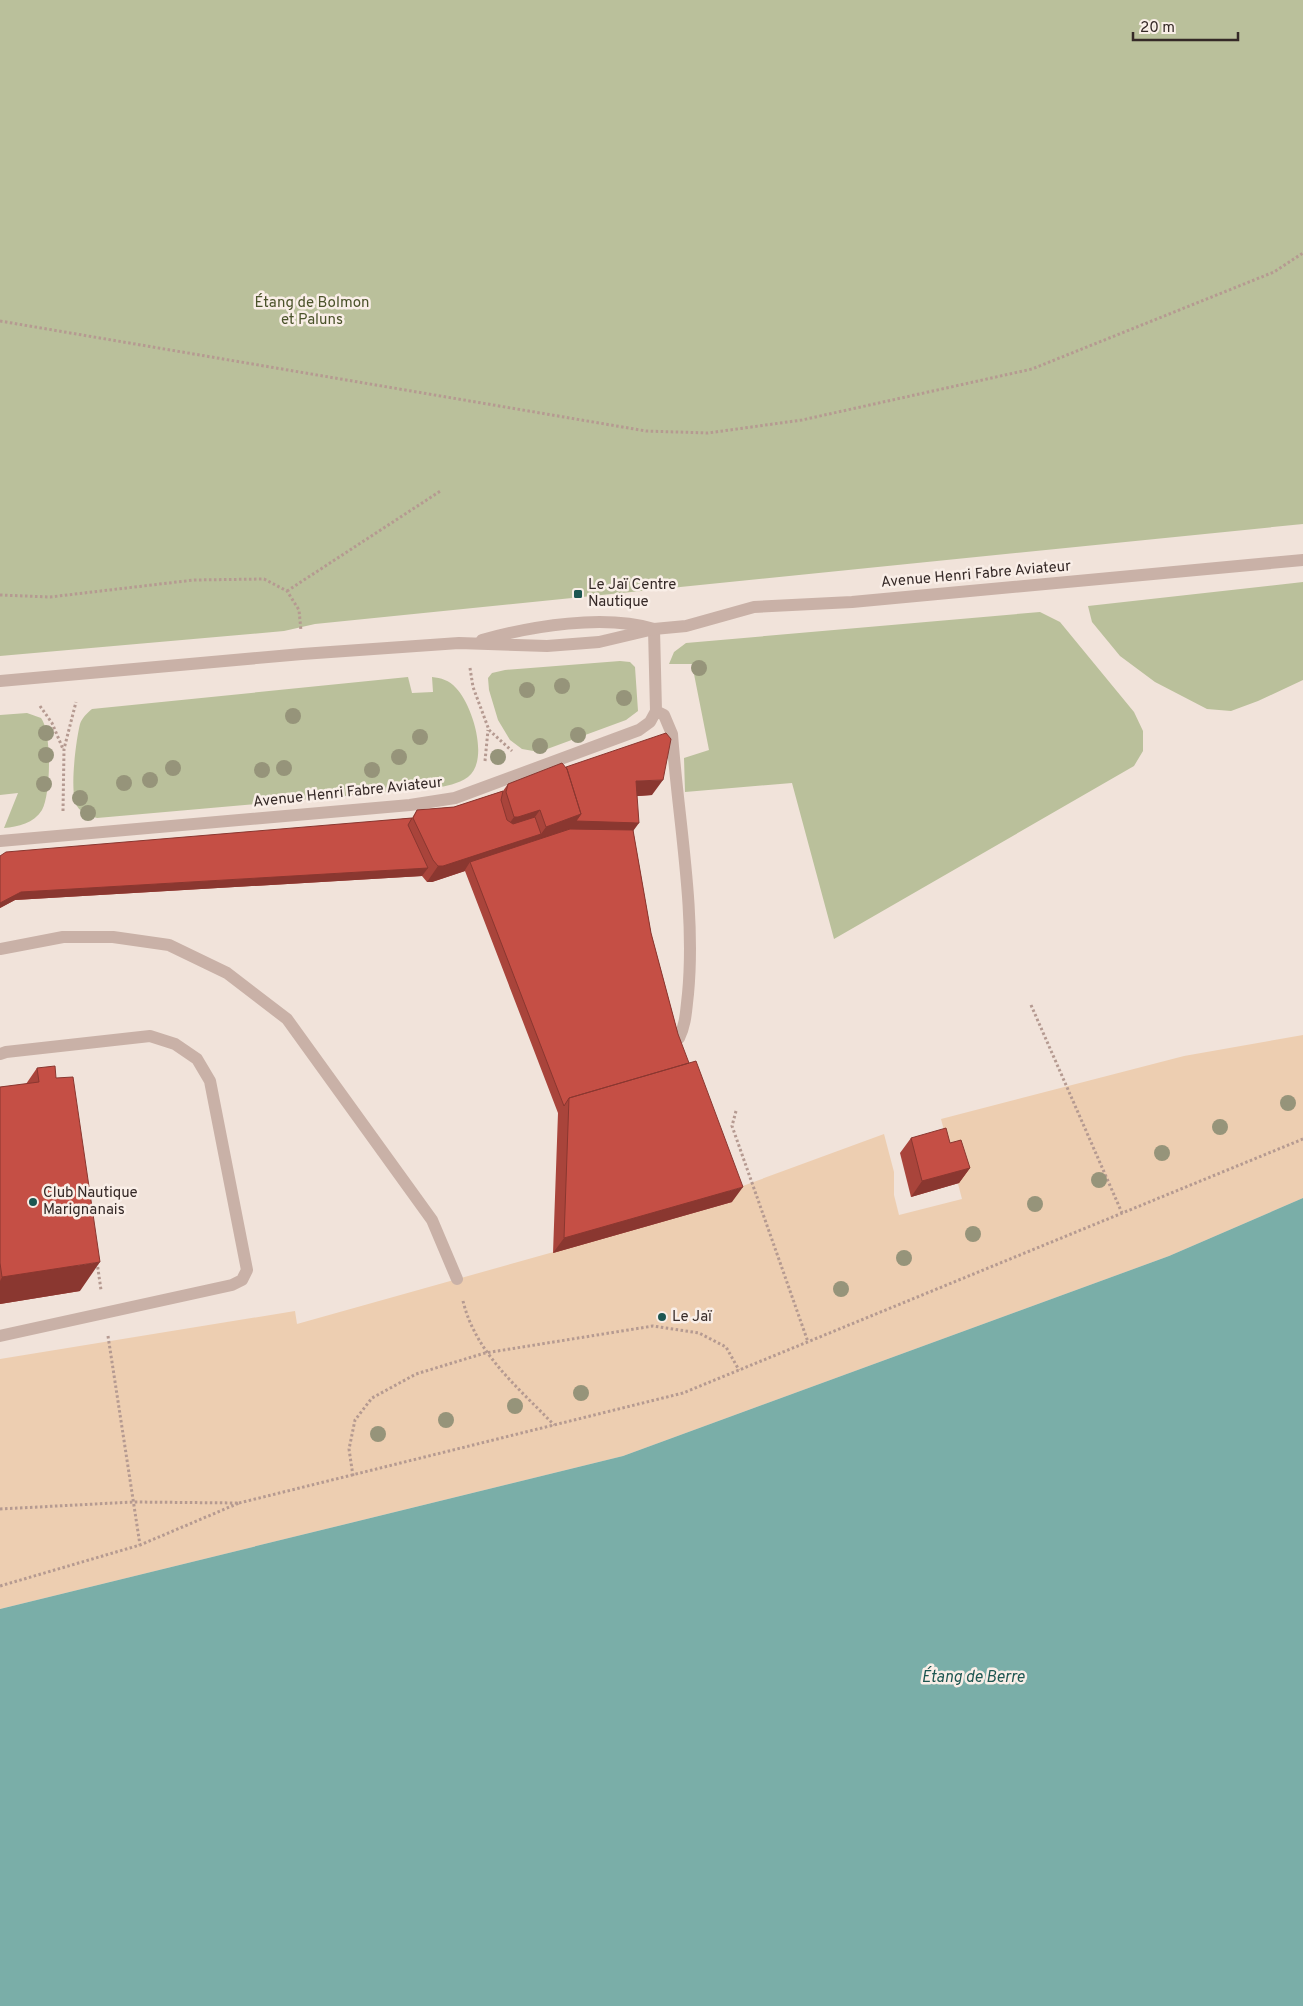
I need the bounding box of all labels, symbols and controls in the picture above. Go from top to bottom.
scale bar [1133,10,1238,42]
text: 20 m [1140,19,1175,38]
park label: Étang de Bolmon et Paluns [254,293,370,330]
street label: Avenue Henri Fabre Aviateur [880,557,1072,593]
place label: Le Jaï Centre Nautique [588,576,676,612]
marker: Le Jaï Centre Nautique [572,588,584,600]
street label: Avenue Henri Fabre Aviateur [252,774,444,812]
place label: Club Nautique Marignanais [43,1184,138,1220]
marker: Club Nautique Marignanais [27,1196,39,1208]
place label: Le Jaï [672,1308,713,1327]
marker: Le Jaï [656,1311,668,1323]
water label: Étang de Berre [922,1666,1025,1688]

